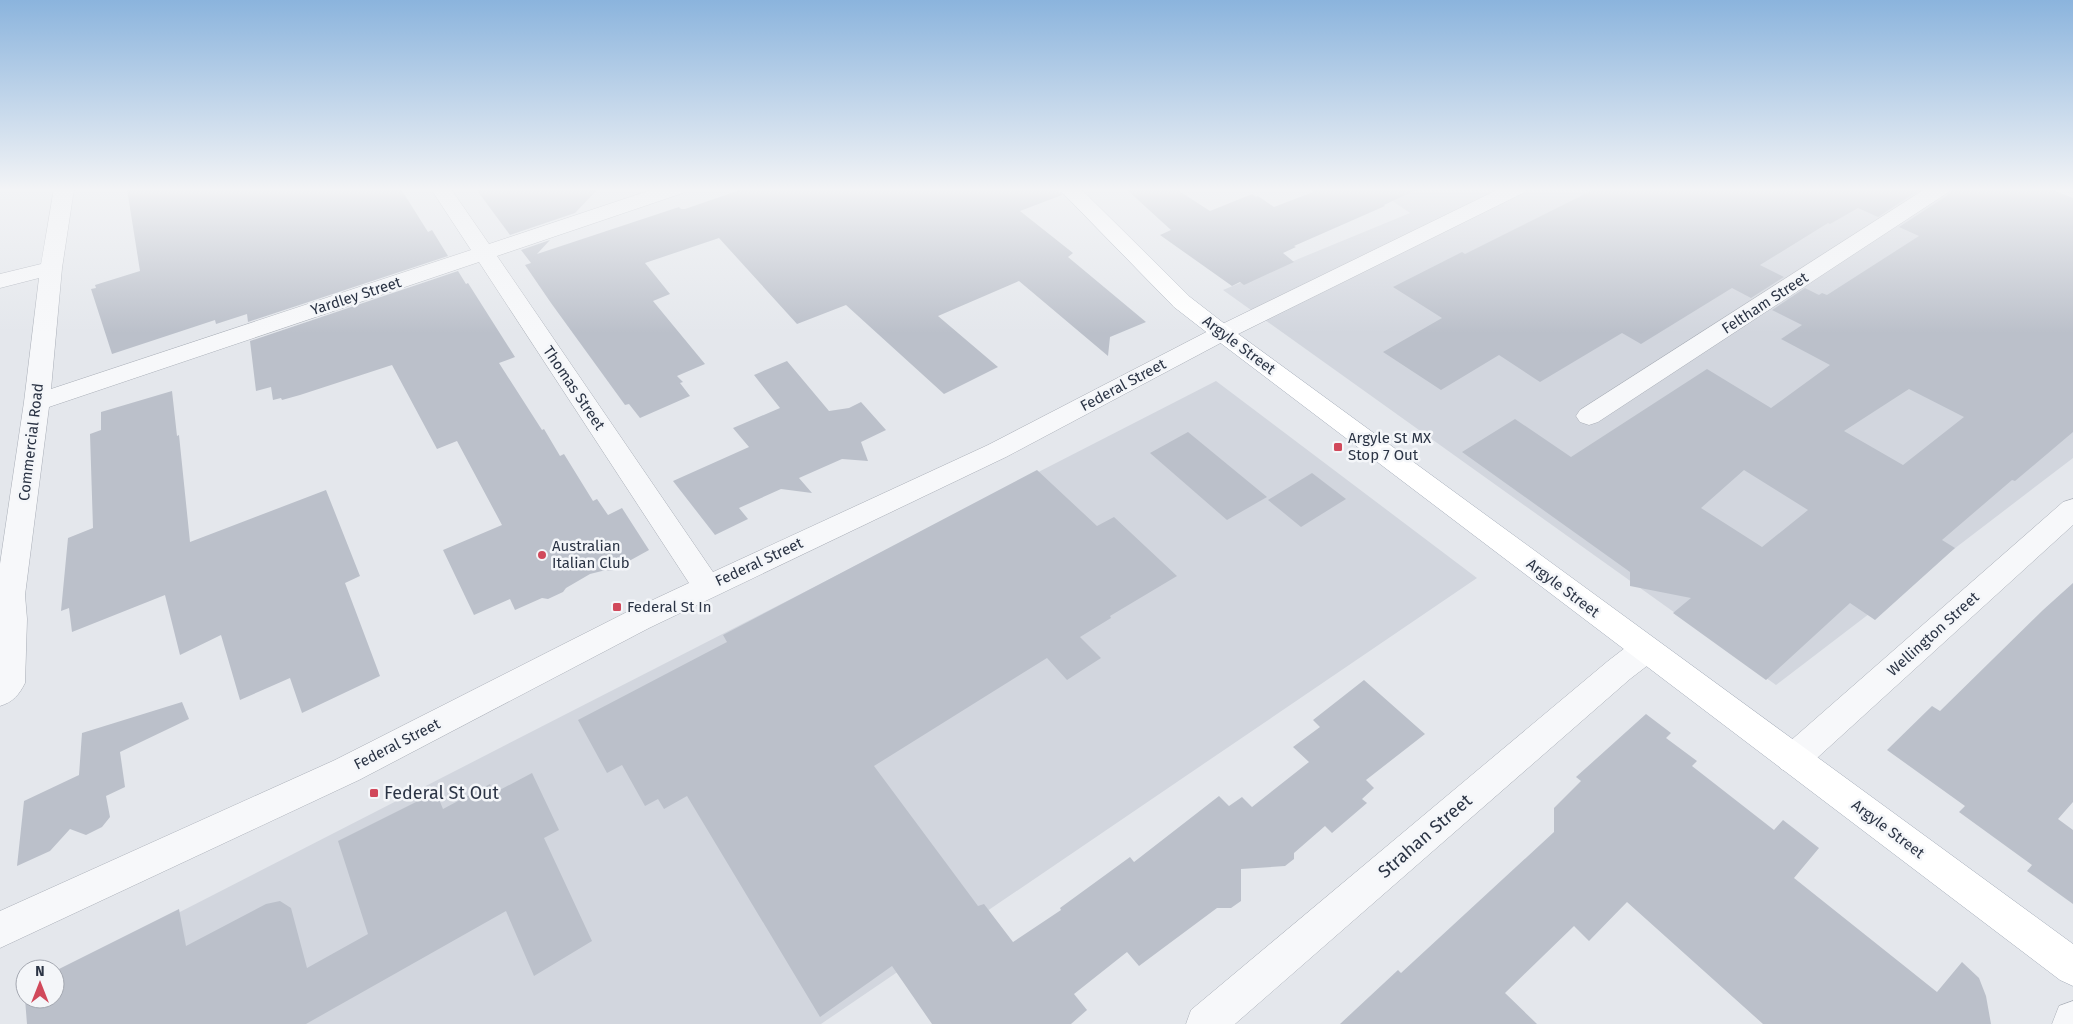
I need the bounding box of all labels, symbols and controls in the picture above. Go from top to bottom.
street label: Feltham Street [1718,268,1812,338]
street label: Yardley Street [309,273,404,319]
street label: Argyle Street [1199,312,1279,379]
street label: Thomas Street [539,342,609,434]
street label: Federal Street [1077,355,1169,415]
street label: Commercial Road [15,382,47,502]
place label: Argyle St MX Stop 7 Out [1348,429,1432,464]
marker: Argyle St MX Stop 7 Out [1332,441,1344,453]
street label: Federal Street [712,534,806,590]
place label: Australian Italian Club [552,537,630,572]
marker: Australian Italian Club [536,549,548,561]
street label: Argyle Street [1523,555,1603,622]
street label: Wellington Street [1883,588,1983,680]
place label: Federal St In [627,598,712,616]
marker: Federal St In [611,601,623,613]
street label: Federal Street [351,714,444,773]
place label: Federal St Out [384,782,500,804]
marker: Federal St Out [368,787,380,799]
street label: Strahan Street [1374,789,1477,883]
street label: Argyle Street [1848,796,1928,863]
north arrow [15,959,65,1009]
text: N [35,963,45,980]

